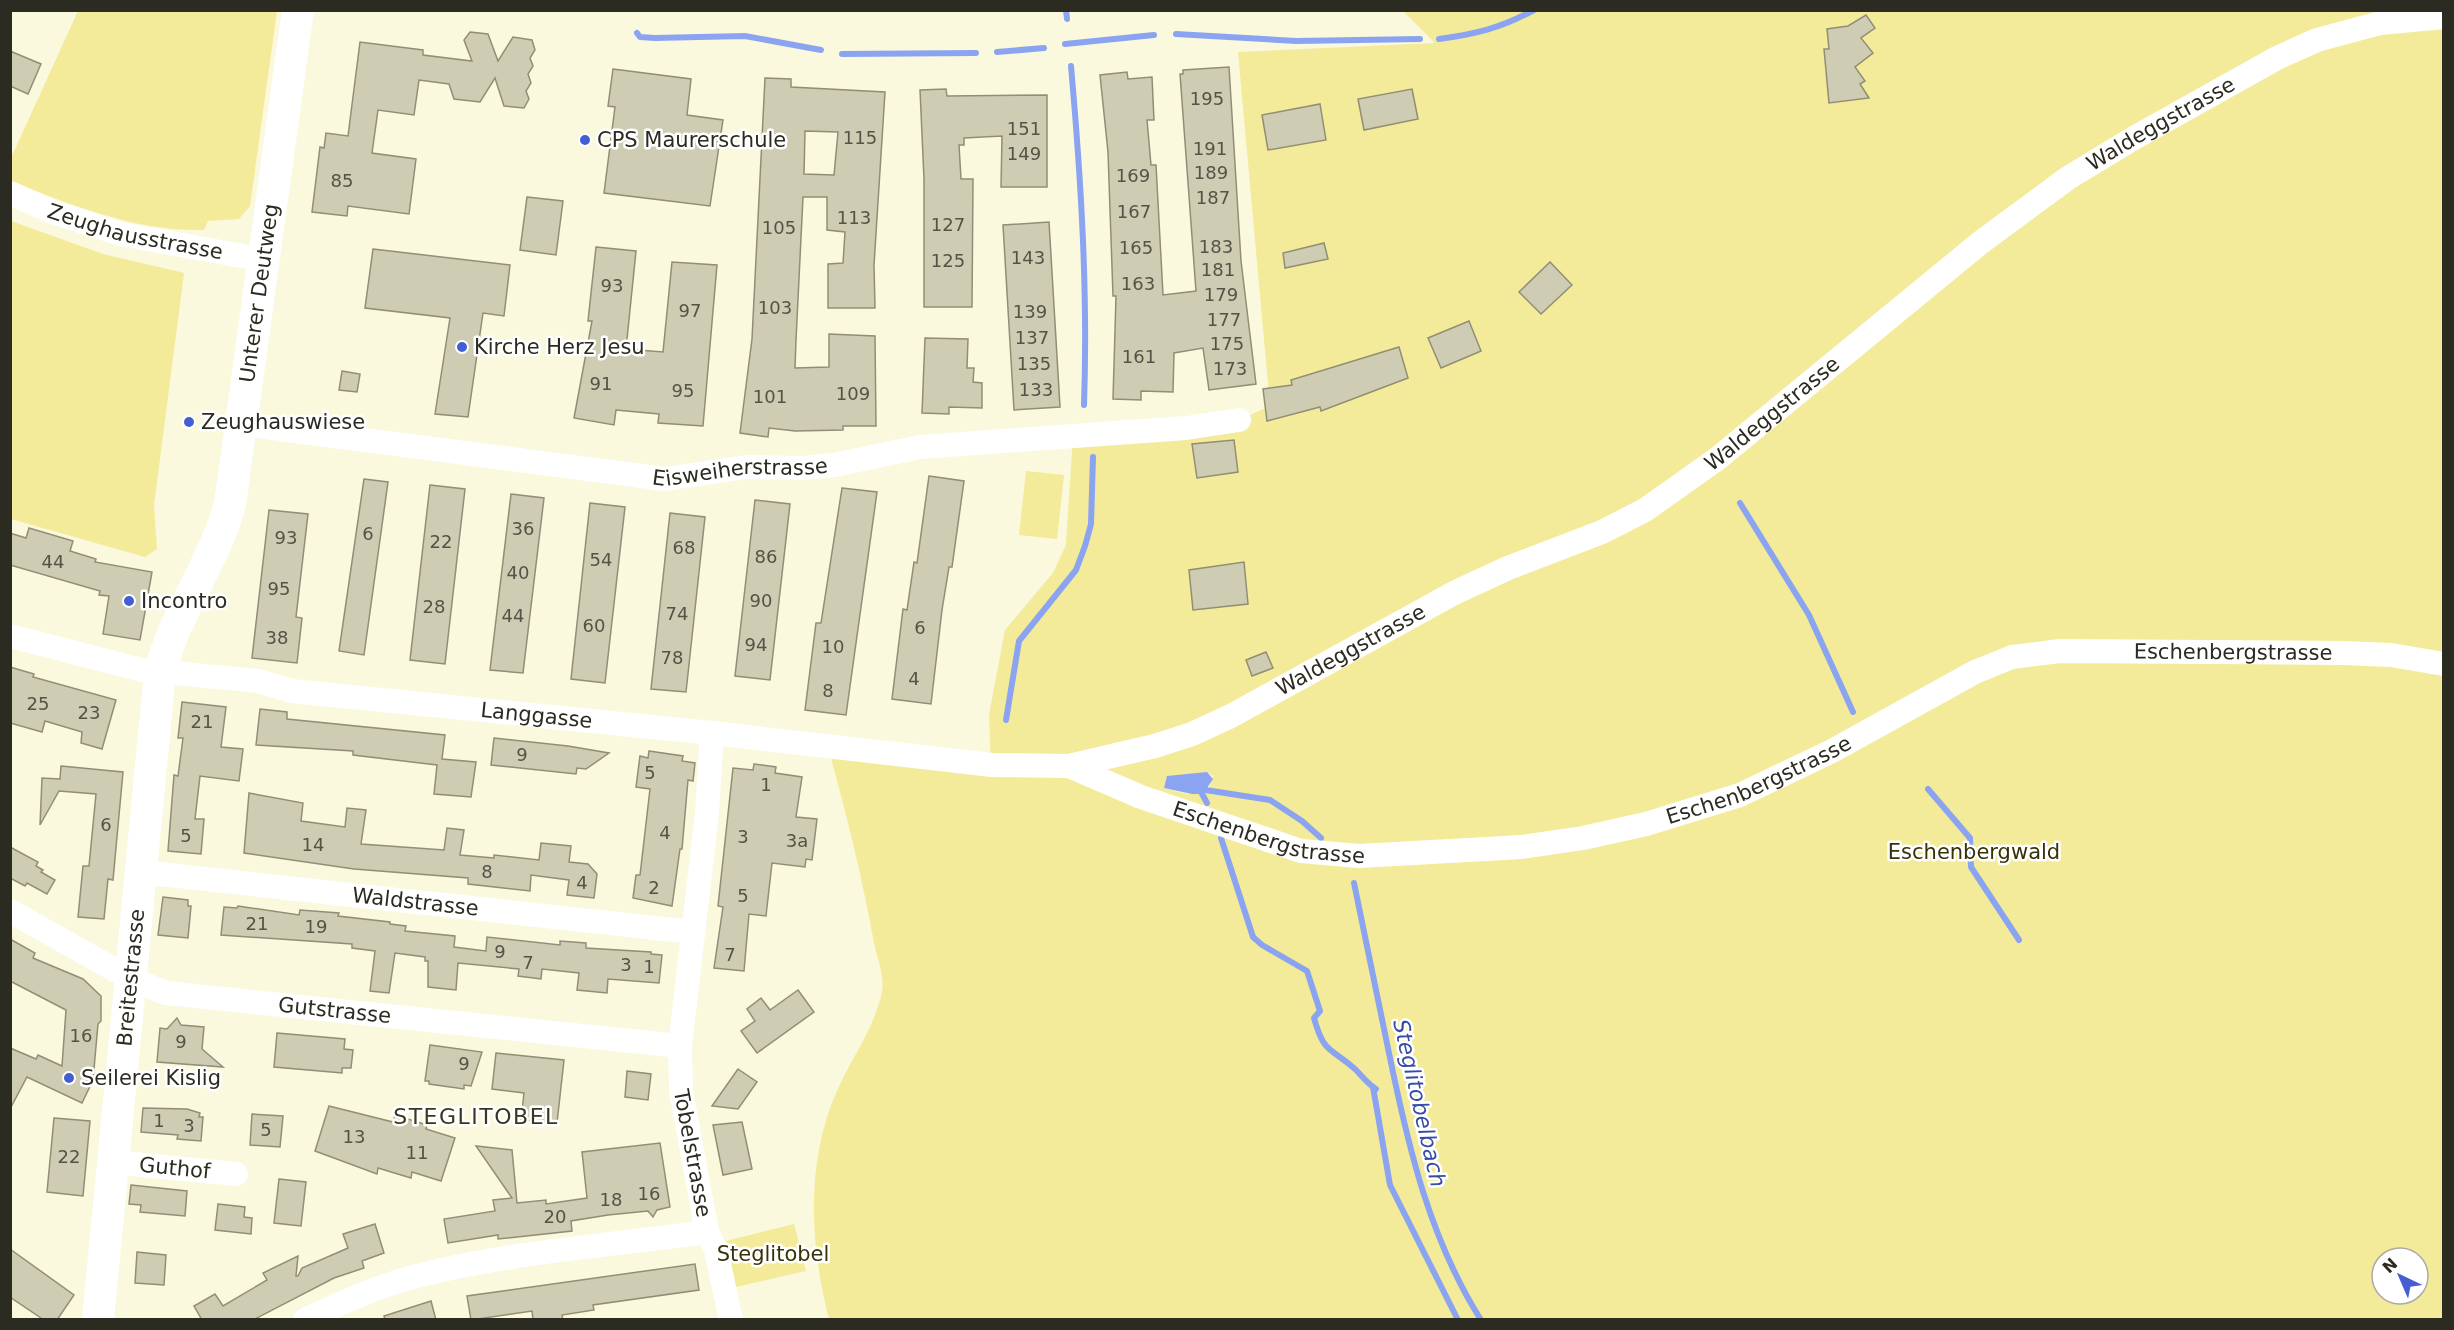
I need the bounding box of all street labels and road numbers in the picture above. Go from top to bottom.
street label: Waldeggstrasse [2083,72,2239,176]
street label: Zeughausstrasse [45,199,225,264]
street label: Unterer Deutweg [235,202,283,384]
street label: Waldeggstrasse [1700,352,1844,476]
street label: Eisweiherstrasse [651,454,829,491]
street label: Waldeggstrasse [1272,599,1429,701]
street label: Eschenbergstrasse [2134,640,2333,665]
street label: Langgasse [479,698,594,733]
street label: Eschenbergstrasse [1663,731,1855,829]
street label: Eschenbergstrasse [1170,797,1366,868]
street label: Waldstrasse [351,883,480,921]
street label: Breitestrasse [112,908,149,1047]
street label: Gutstrasse [277,993,392,1028]
street label: Tobelstrasse [669,1086,716,1219]
street label: Guthof [138,1153,212,1183]

